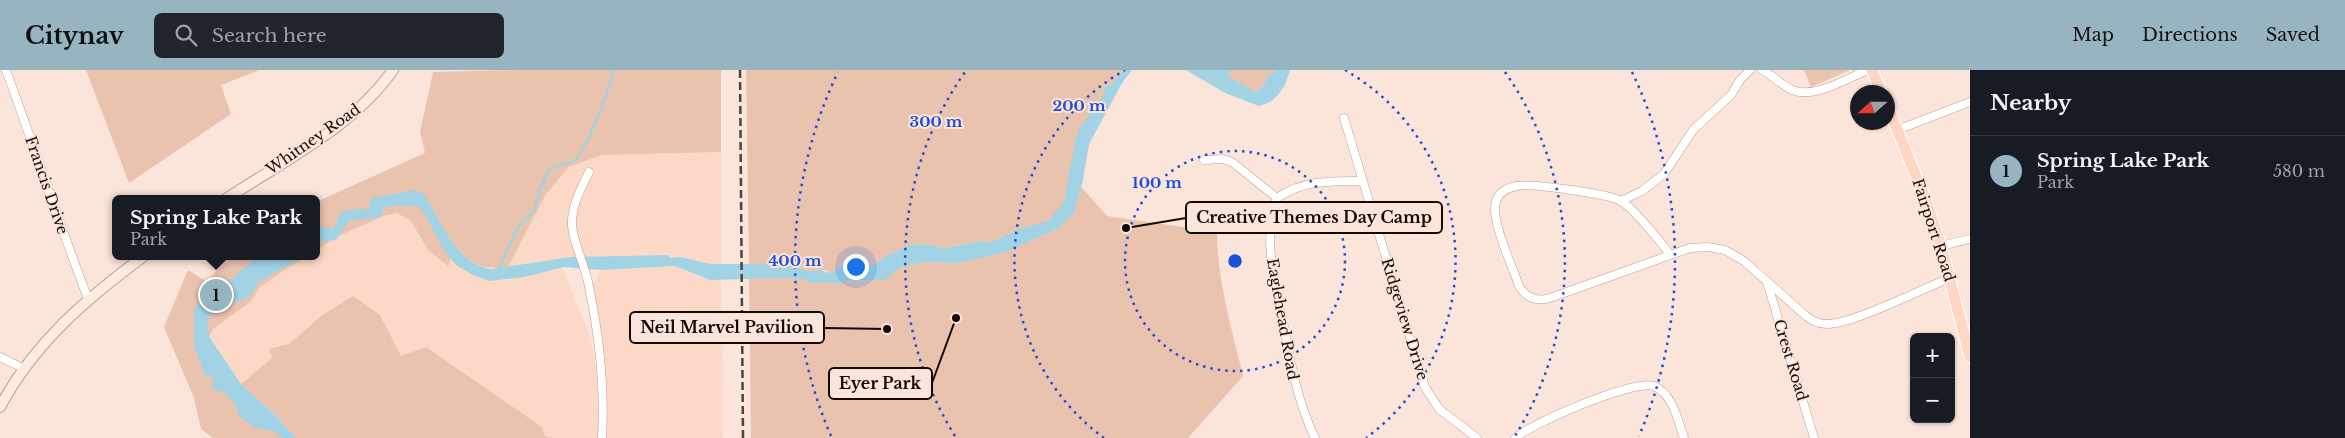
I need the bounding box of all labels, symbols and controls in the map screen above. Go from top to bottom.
search box [154,13,504,58]
text: Citynav [25,21,124,50]
icon: search [172,21,200,49]
text: Search here [212,24,327,47]
text: Map [2072,24,2114,46]
text: Directions [2142,24,2238,46]
text: Saved [2266,24,2320,46]
north arrow [1850,85,1895,130]
text: Nearby [1990,90,2071,116]
text: 200 m [1053,96,1106,115]
street label: Whitney Road [261,99,364,179]
text: 300 m [910,112,963,131]
street label: Francis Drive [21,133,73,237]
text: Spring Lake Park [2037,149,2209,172]
text: 1 [2003,161,2009,181]
text: 580 m [2273,161,2325,181]
text: Park [2037,172,2074,192]
text: 100 m [1132,173,1182,192]
street label: Fairport Road [1908,176,1960,284]
popup [112,195,320,260]
callout: Creative Themes Day Camp [1186,202,1442,233]
text: Spring Lake Park [130,206,302,229]
text: Creative Themes Day Camp [1196,207,1432,227]
text: Park [130,229,167,249]
text: 400 m [768,251,822,270]
centre of rings [1226,252,1244,270]
your location [843,254,869,280]
street label: Ridgeview Drive [1377,256,1433,382]
street label: Eaglehead Road [1263,257,1303,381]
pin: 1 [200,276,232,314]
callout: Neil Marvel Pavilion [630,312,824,343]
text: Neil Marvel Pavilion [640,317,814,337]
street label: Crest Road [1770,317,1812,403]
map controls [1910,333,1955,423]
button: + [1910,333,1955,378]
callout: Eyer Park [829,368,932,399]
text: Eyer Park [839,373,922,393]
button: − [1910,378,1955,423]

